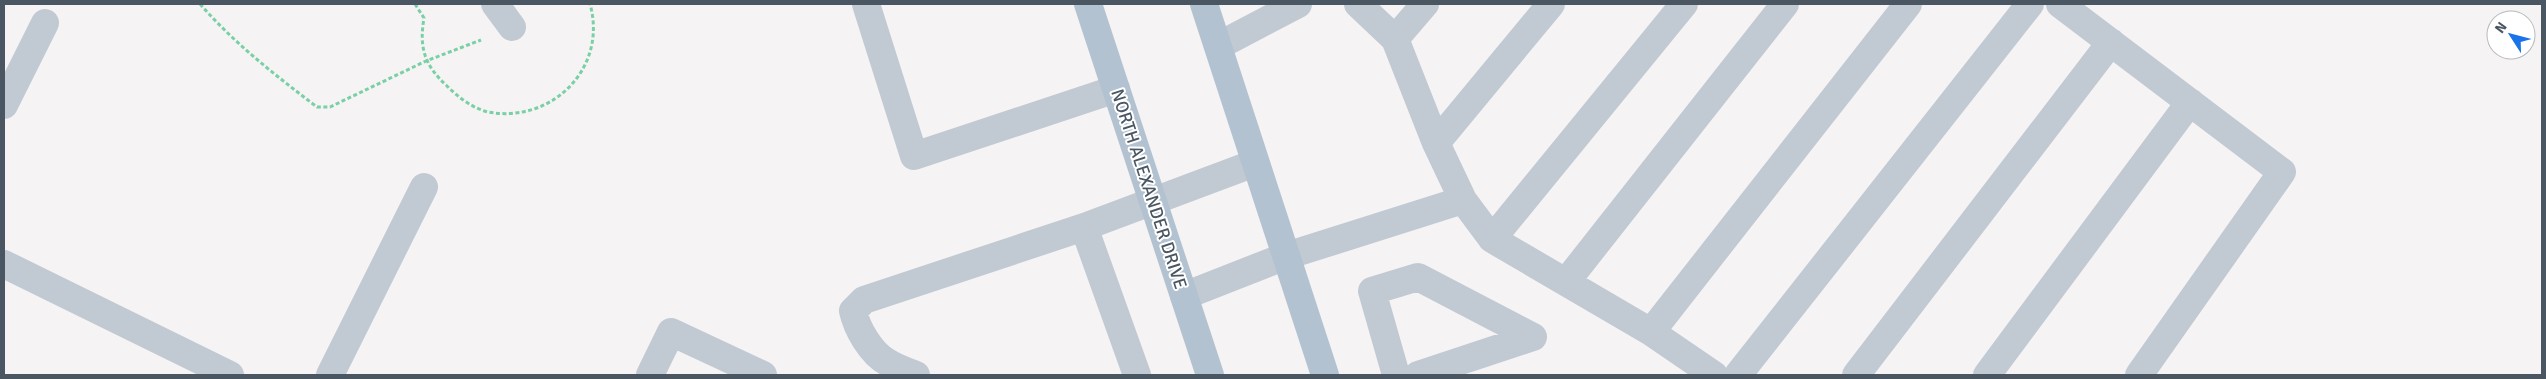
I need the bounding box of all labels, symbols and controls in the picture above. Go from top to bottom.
north arrow [2486,10,2536,60]
text: N [2491,19,2511,37]
street label: NORTH ALEXANDER DRIVE [1106,86,1192,292]

